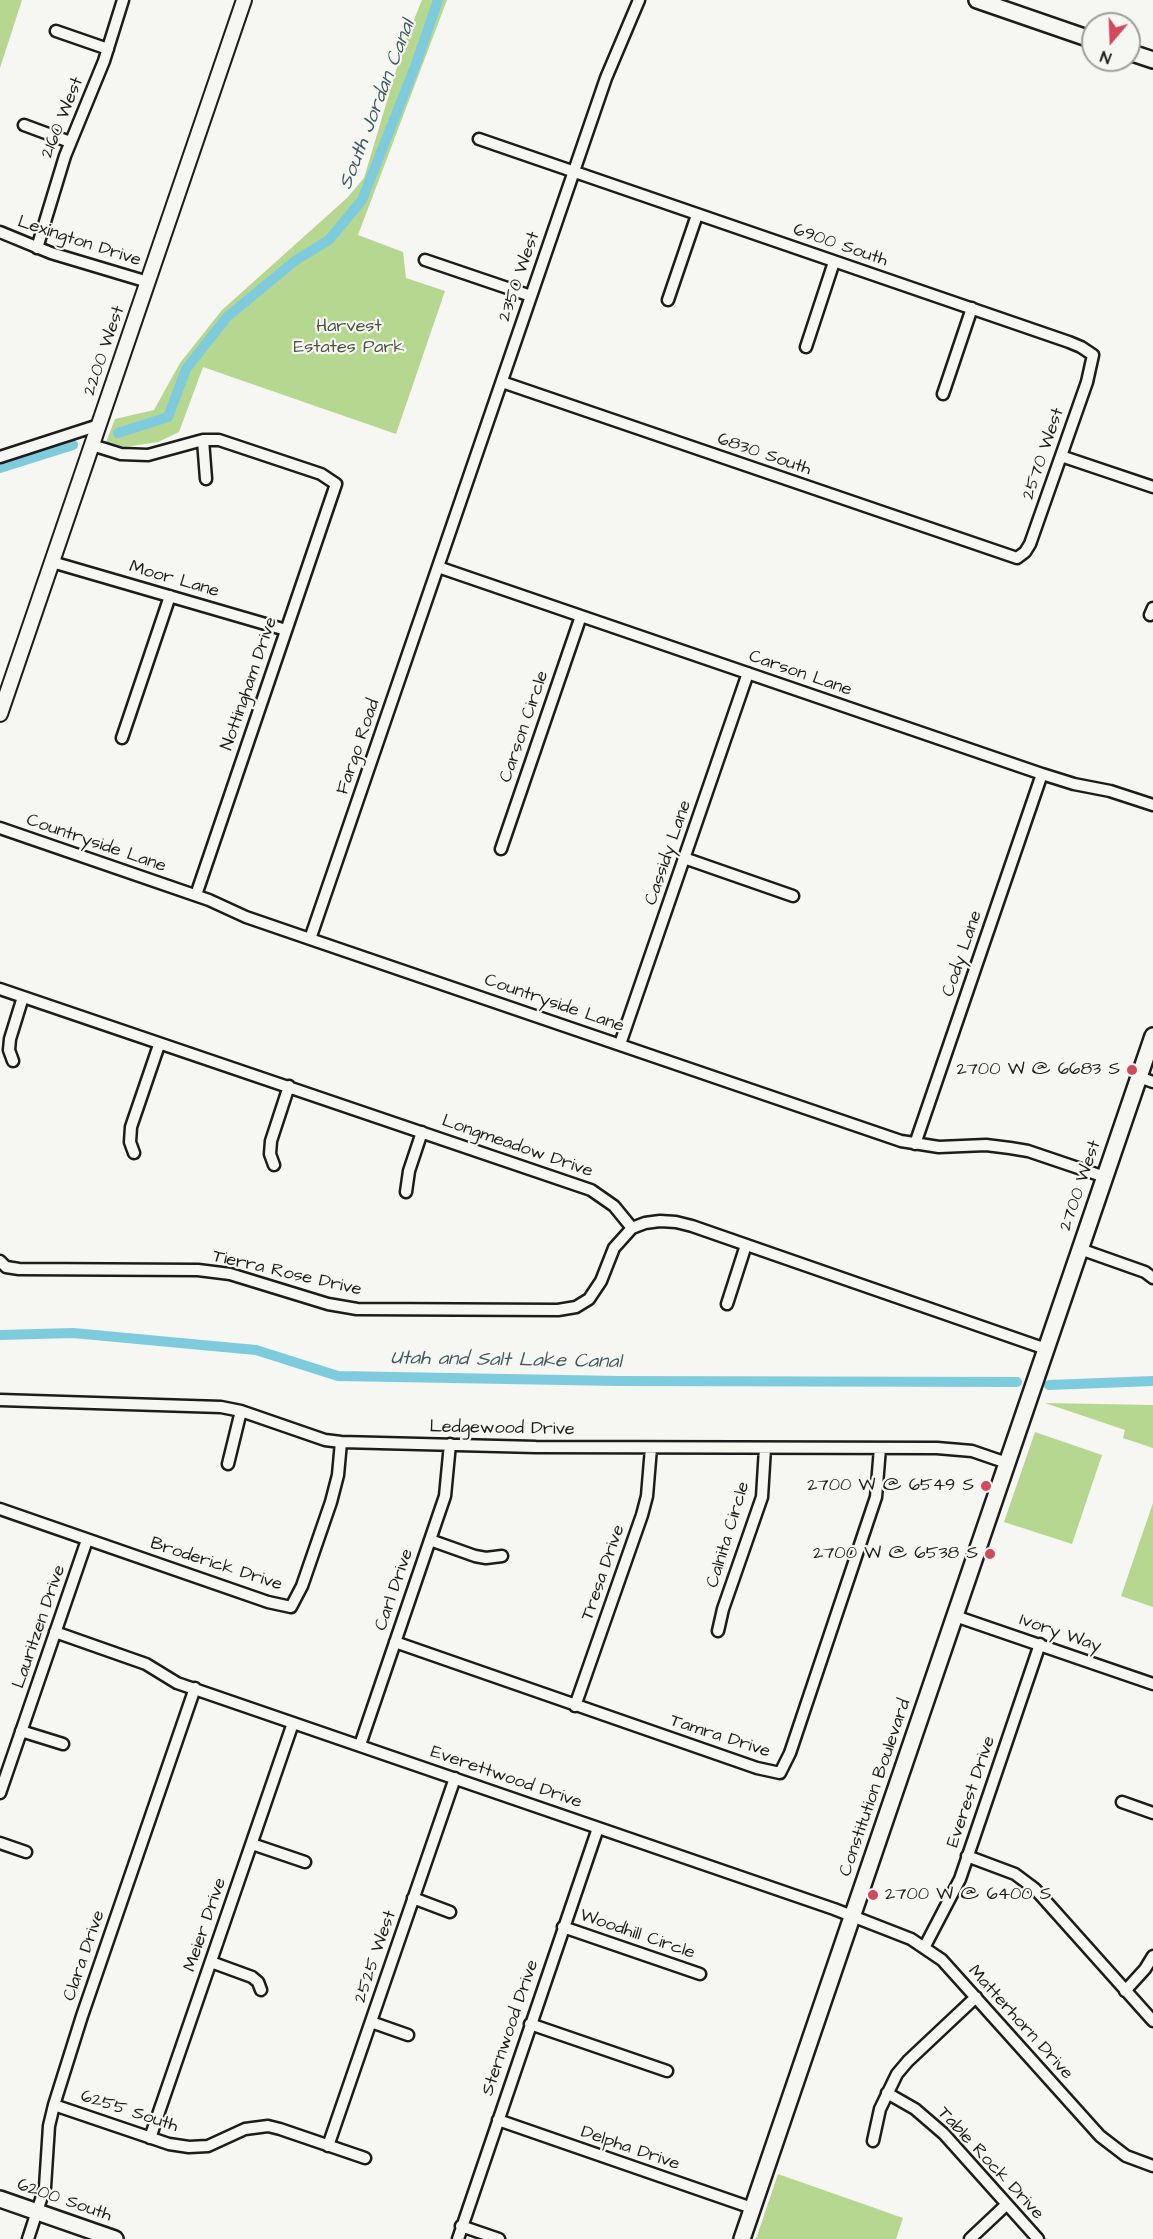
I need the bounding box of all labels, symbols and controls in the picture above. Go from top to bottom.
north arrow [1081,12,1141,72]
water label: South Jordan Canal [335,17,421,193]
text: N [1097,45,1114,69]
street label: 2160 West [37,74,89,162]
street label: Lexington Drive [14,212,144,272]
street label: 6900 South [790,220,890,272]
street label: 2350 West [495,229,545,325]
street label: 2200 West [80,303,130,399]
park label: Harvest Estates Park [293,316,405,358]
street label: 2570 West [1018,405,1070,503]
street label: 6830 South [714,429,814,481]
street label: Moor Lane [126,557,222,603]
street label: Nottingham Drive [217,614,283,754]
street label: Carson Lane [746,646,854,702]
street label: Carson Circle [496,668,554,786]
street label: Fargo Road [333,696,385,798]
street label: Cassidy Lane [641,798,697,908]
street label: Countryside Lane [23,810,169,878]
street label: Cody Lane [938,908,988,1000]
street label: Countryside Lane [481,970,627,1038]
place label: 2700 W @ 6683 S [956,1059,1120,1081]
marker: 2700 W @ 6683 S [1125,1063,1139,1077]
street label: Longmeadow Drive [439,1111,595,1183]
street label: 2700 West [1055,1138,1107,1234]
street label: Tierra Rose Drive [210,1246,364,1302]
water label: Utah and Salt Lake Canal [390,1347,622,1375]
street label: Ledgewood Drive [429,1417,575,1441]
place label: 2700 W @ 6549 S [807,1475,974,1497]
marker: 2700 W @ 6549 S [979,1479,993,1493]
street label: Calnita Circle [703,1480,755,1590]
street label: Tresa Drive [578,1522,630,1624]
street label: Broderick Drive [147,1533,285,1597]
place label: 2700 W @ 6538 S [813,1543,978,1565]
street label: Carl Drive [371,1546,419,1634]
marker: 2700 W @ 6538 S [983,1547,997,1561]
street label: Lauritzen Drive [9,1563,71,1691]
street label: Ivory Way [1016,1610,1104,1658]
street label: Constitution Boulevard [836,1697,916,1879]
street label: Tamra Drive [667,1711,773,1763]
street label: Everest Drive [943,1733,1001,1851]
street label: Everettwood Drive [428,1742,584,1814]
street label: Meier Drive [180,1875,232,1975]
place label: 2700 W @ 6400 S [885,1884,1051,1906]
marker: 2700 W @ 6400 S [866,1888,880,1902]
street label: Woodhill Circle [577,1905,697,1965]
street label: Clara Drive [59,1908,111,2004]
street label: 2525 West [350,1908,402,2006]
street label: Sternwood Drive [478,1957,544,2099]
street label: Matterhorn Drive [963,1961,1077,2085]
street label: 6255 South [77,2086,181,2138]
street label: Table Rock Drive [932,2103,1048,2225]
street label: Delpha Drive [578,2122,682,2176]
street label: 6200 South [14,2175,114,2227]

